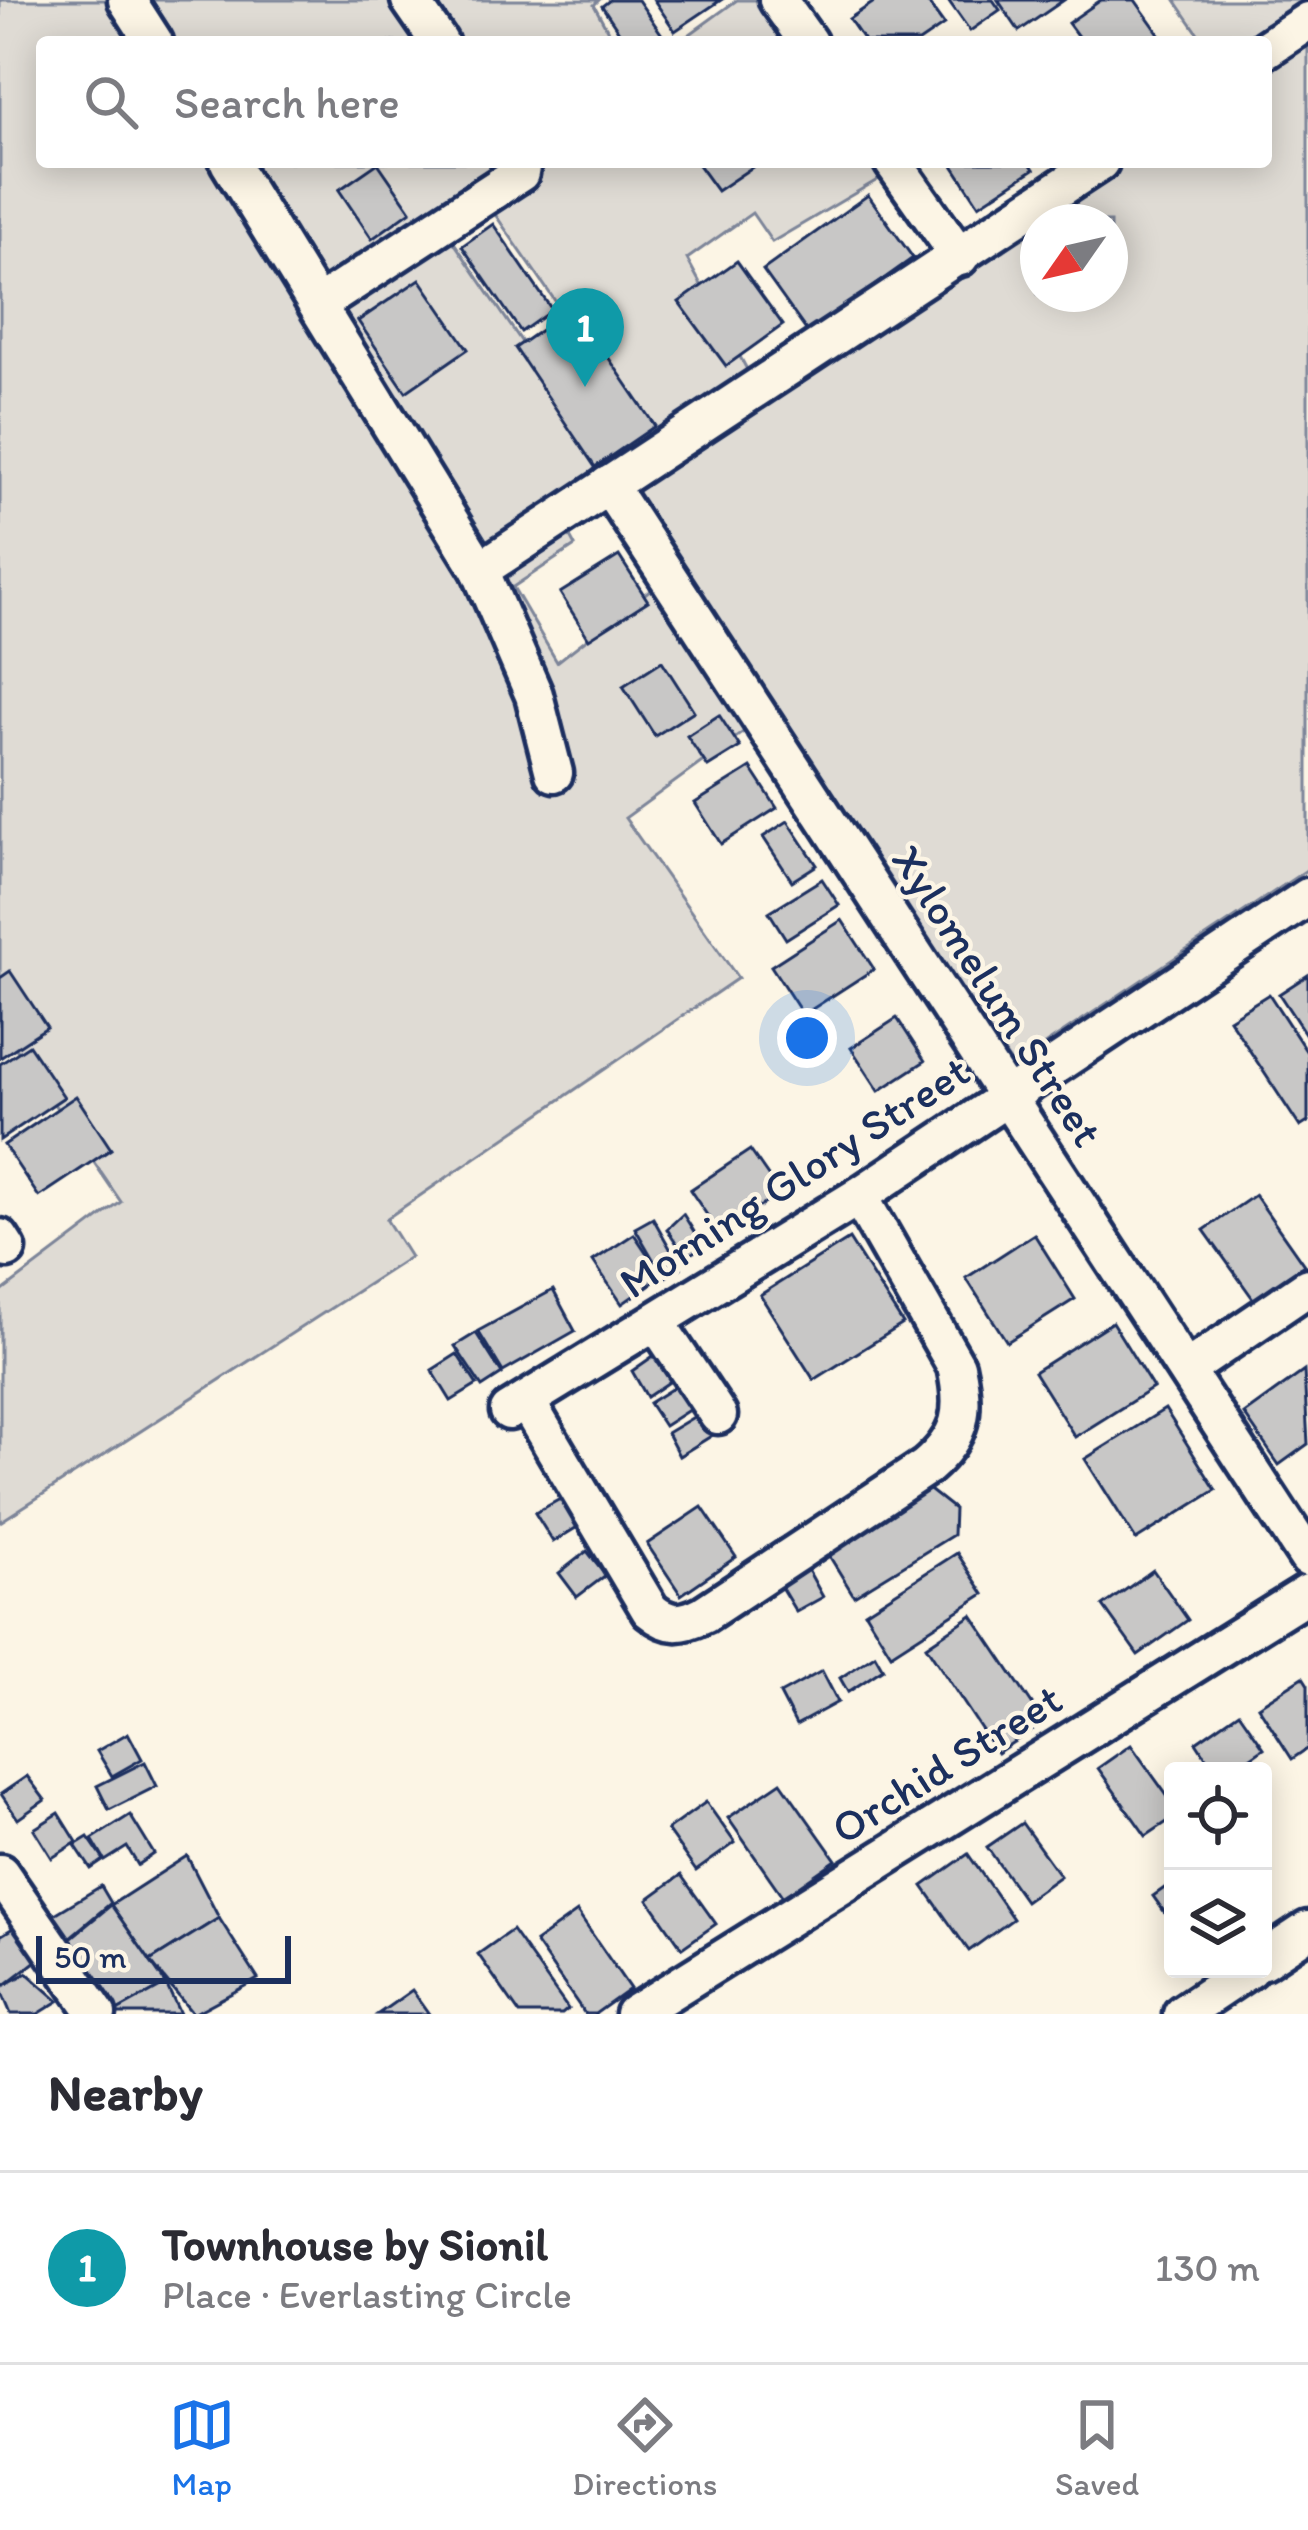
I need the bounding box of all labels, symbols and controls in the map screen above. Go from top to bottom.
search box [36,36,1272,168]
icon: search [78,69,144,135]
text: Search here [174,75,400,129]
north arrow [1020,204,1128,312]
pin: 1 [546,288,624,387]
street label: Xylomelum Street [881,834,1115,1156]
your location [777,1008,837,1068]
street label: Morning Glory Street [609,1043,979,1309]
street label: Orchid Street [821,1671,1071,1855]
map controls [1164,1762,1272,1978]
button: locate [1164,1762,1272,1870]
button: layers [1164,1870,1272,1978]
scale bar [36,1930,291,1983]
text: 50 m [54,1937,127,1976]
text: Nearby [48,2062,203,2123]
text: Townhouse by Sionil [162,2217,548,2271]
text: 1 [78,2244,96,2291]
text: 130 m [1155,2244,1260,2291]
text: Place · Everlasting Circle [162,2271,572,2318]
tab: Map [169,2392,235,2503]
tab: Directions [572,2392,717,2503]
tab: Saved [1055,2392,1139,2503]

